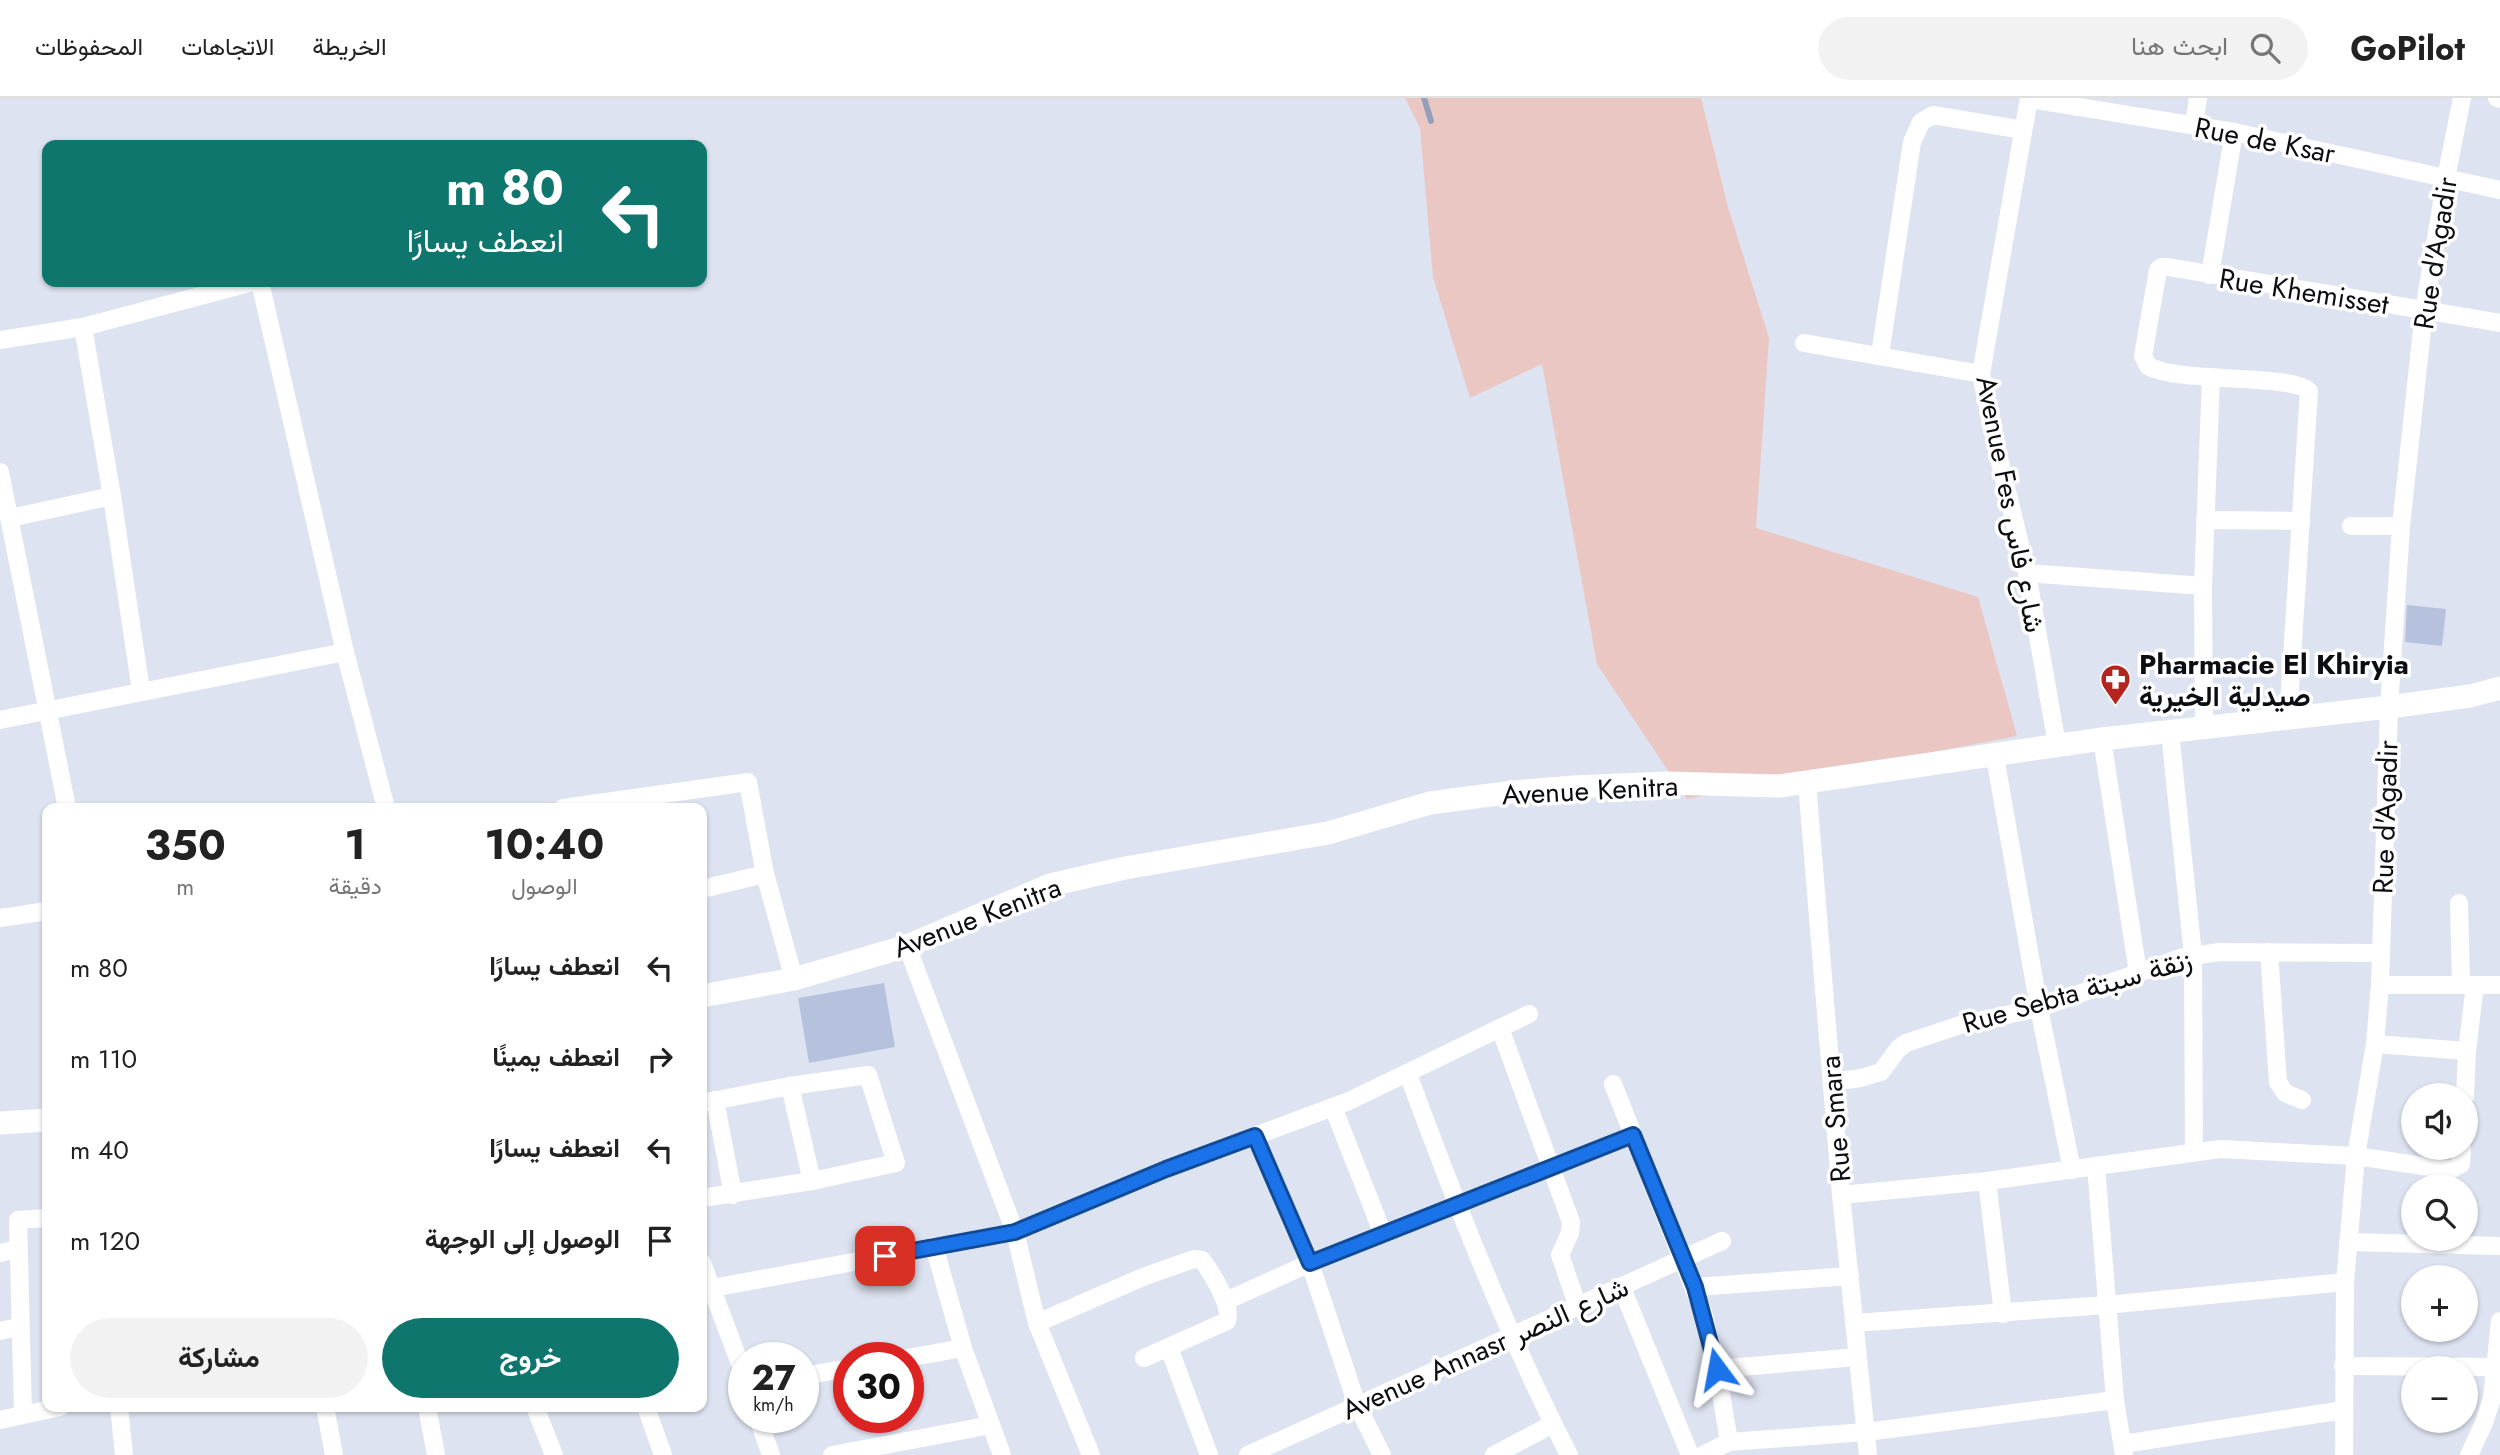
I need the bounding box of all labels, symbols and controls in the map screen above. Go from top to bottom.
search box [1818,17,2308,80]
text: GoPilot [2350,25,2465,72]
text: ابحث هنا [2131,27,2228,65]
text: المحفوظات [35,29,143,64]
text: الاتجاهات [181,29,274,64]
text: الخريطة [312,29,387,64]
icon: search [2246,29,2284,67]
street label: Rue de Ksar [2191,107,2339,174]
text: 80 m [446,153,564,223]
icon: left [588,168,679,259]
street label: Rue d'Agadir [2403,174,2468,332]
text: انعطف يسارًا [407,218,564,264]
street label: Rue Khemisset [2216,258,2392,325]
street label: Avenue Fes شارع فاس [1966,372,2056,636]
place label: Pharmacie El Khiryia صيدلية الخيرية [2139,644,2409,717]
pharmacy icon: Pharmacie El Khiryia صيدلية الخيرية [2099,663,2133,707]
street label: Rue d'Agadir [2362,739,2409,895]
street label: Avenue Kenitra [1501,765,1679,816]
text: 1 [344,814,366,875]
text: 10:40 [484,814,604,875]
text: 350 [145,815,226,876]
street label: Avenue Kenitra [887,867,1067,968]
text: دقيقة [328,869,382,903]
text: الوصول [511,869,578,903]
text: m [176,870,194,904]
street label: Rue Sebta زنقة سبتة [1958,939,2197,1044]
text: انعطف يسارًا [489,947,620,985]
text: 80 m [70,949,128,987]
icon: left [641,949,679,987]
text: انعطف يمينًا [492,1038,620,1076]
text: 110 m [70,1040,137,1078]
icon: right [641,1040,679,1078]
street label: Rue Smara [1810,1054,1861,1184]
map controls [2401,1083,2478,1433]
button: sound [2401,1083,2478,1160]
text: انعطف يسارًا [489,1129,620,1167]
text: 40 m [70,1131,129,1169]
icon: left [641,1131,679,1169]
button: search [2401,1174,2478,1251]
text: الوصول إلى الوجهة [425,1220,620,1258]
text: 120 m [70,1222,140,1260]
icon: arrive [641,1222,679,1260]
pin [855,1226,915,1286]
icon: arrive [866,1237,904,1275]
button: + [2401,1265,2478,1342]
street label: Avenue Annasr شارع النصر [1335,1267,1635,1430]
button: مشاركة [70,1318,368,1398]
button: خروج [382,1318,679,1398]
position arrow [1680,1332,1754,1406]
speed limit sign: 30 [833,1342,924,1433]
text: 27 [751,1353,796,1403]
button: − [2401,1356,2478,1433]
text: km/h [753,1392,794,1418]

